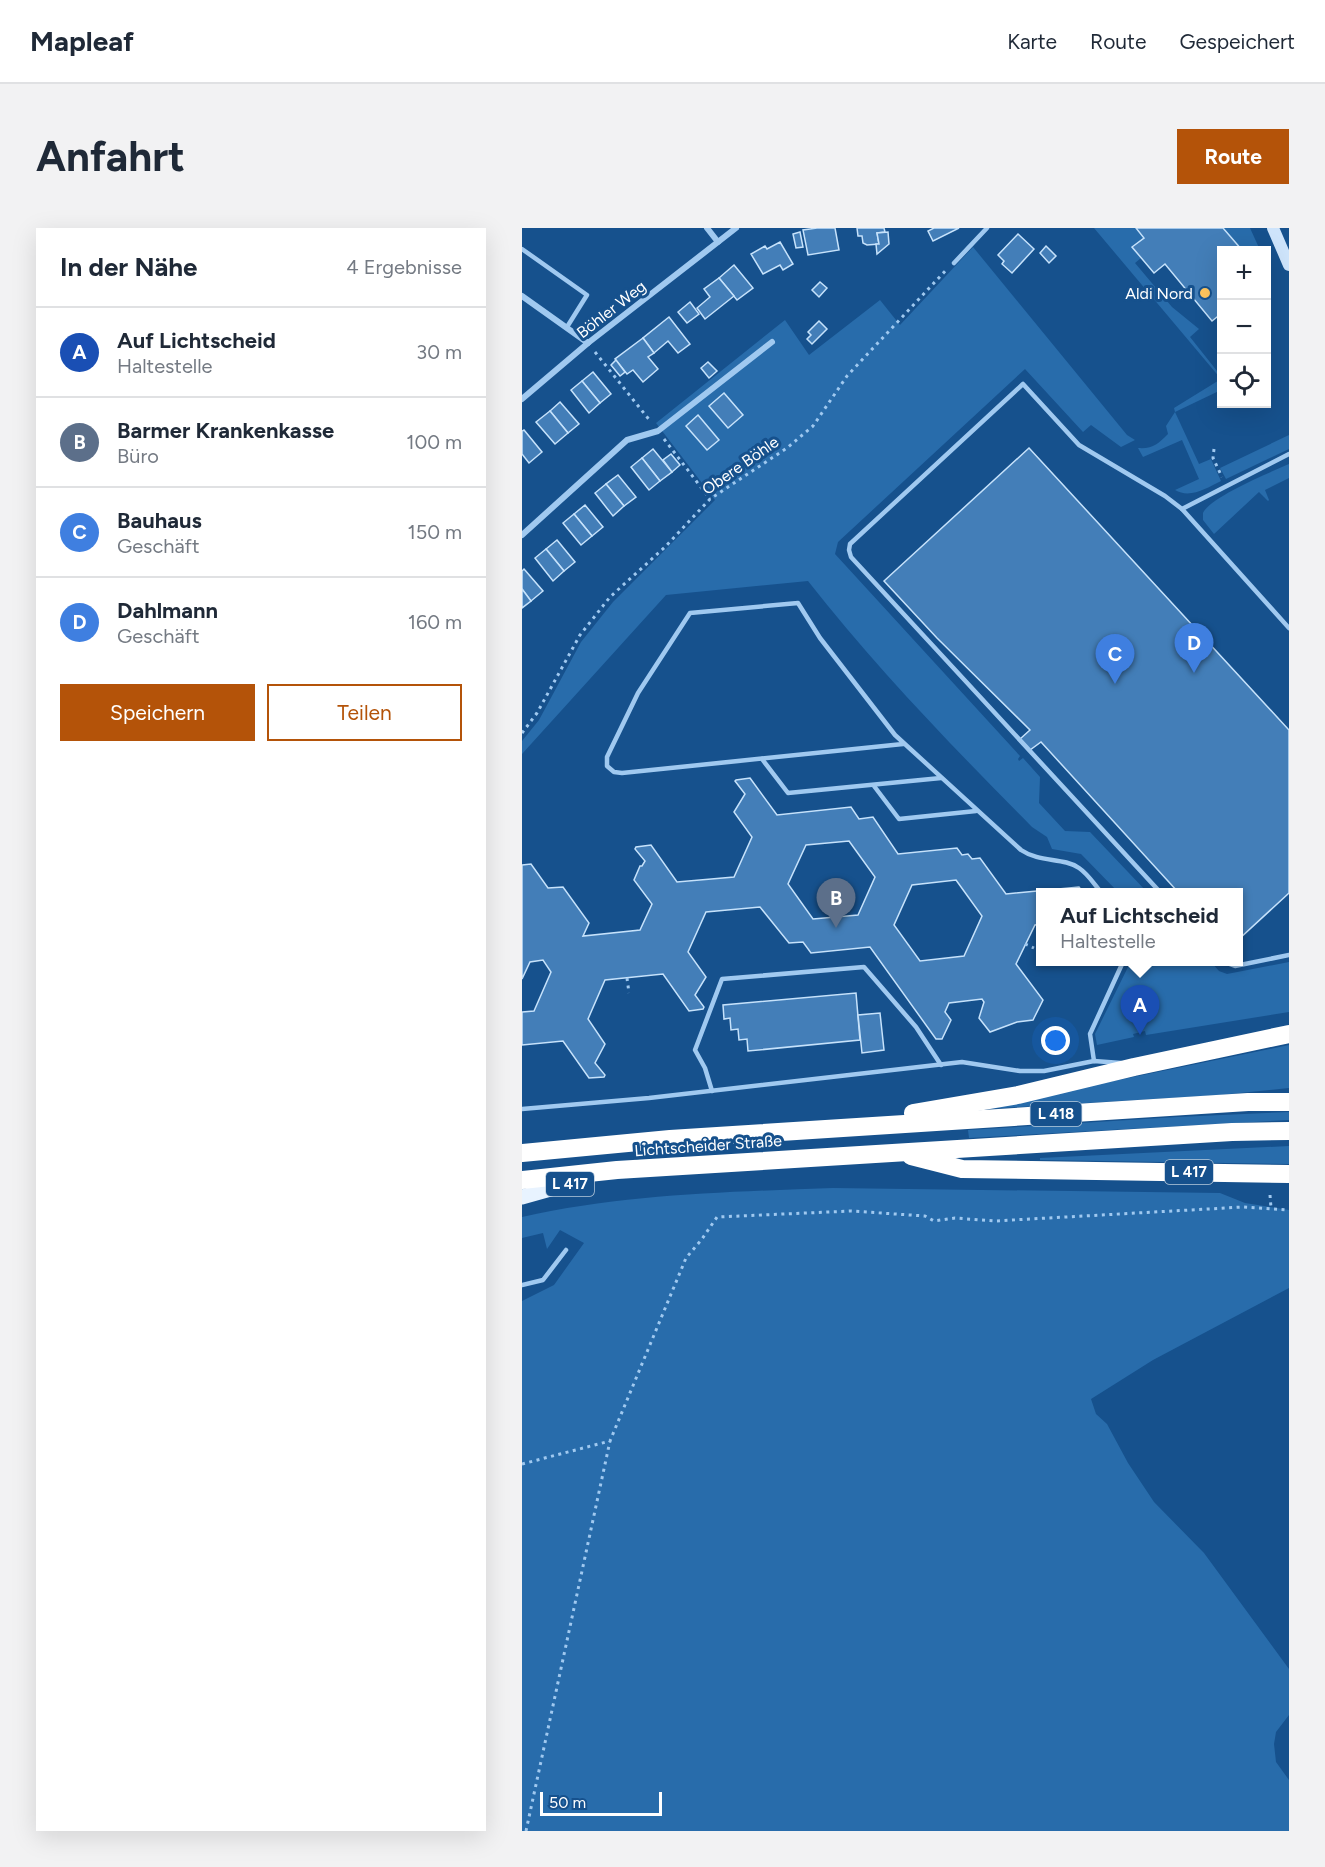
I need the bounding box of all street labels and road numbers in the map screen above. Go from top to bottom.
street label: Böhler Weg [573,277,650,342]
street label: Obere Böhle [698,432,782,499]
road number: L 418 [1030,1102,1082,1126]
street label: Lichtscheider Straße [634,1131,783,1160]
road number: L 417 [1165,1160,1213,1184]
road number: L 417 [546,1172,594,1196]

